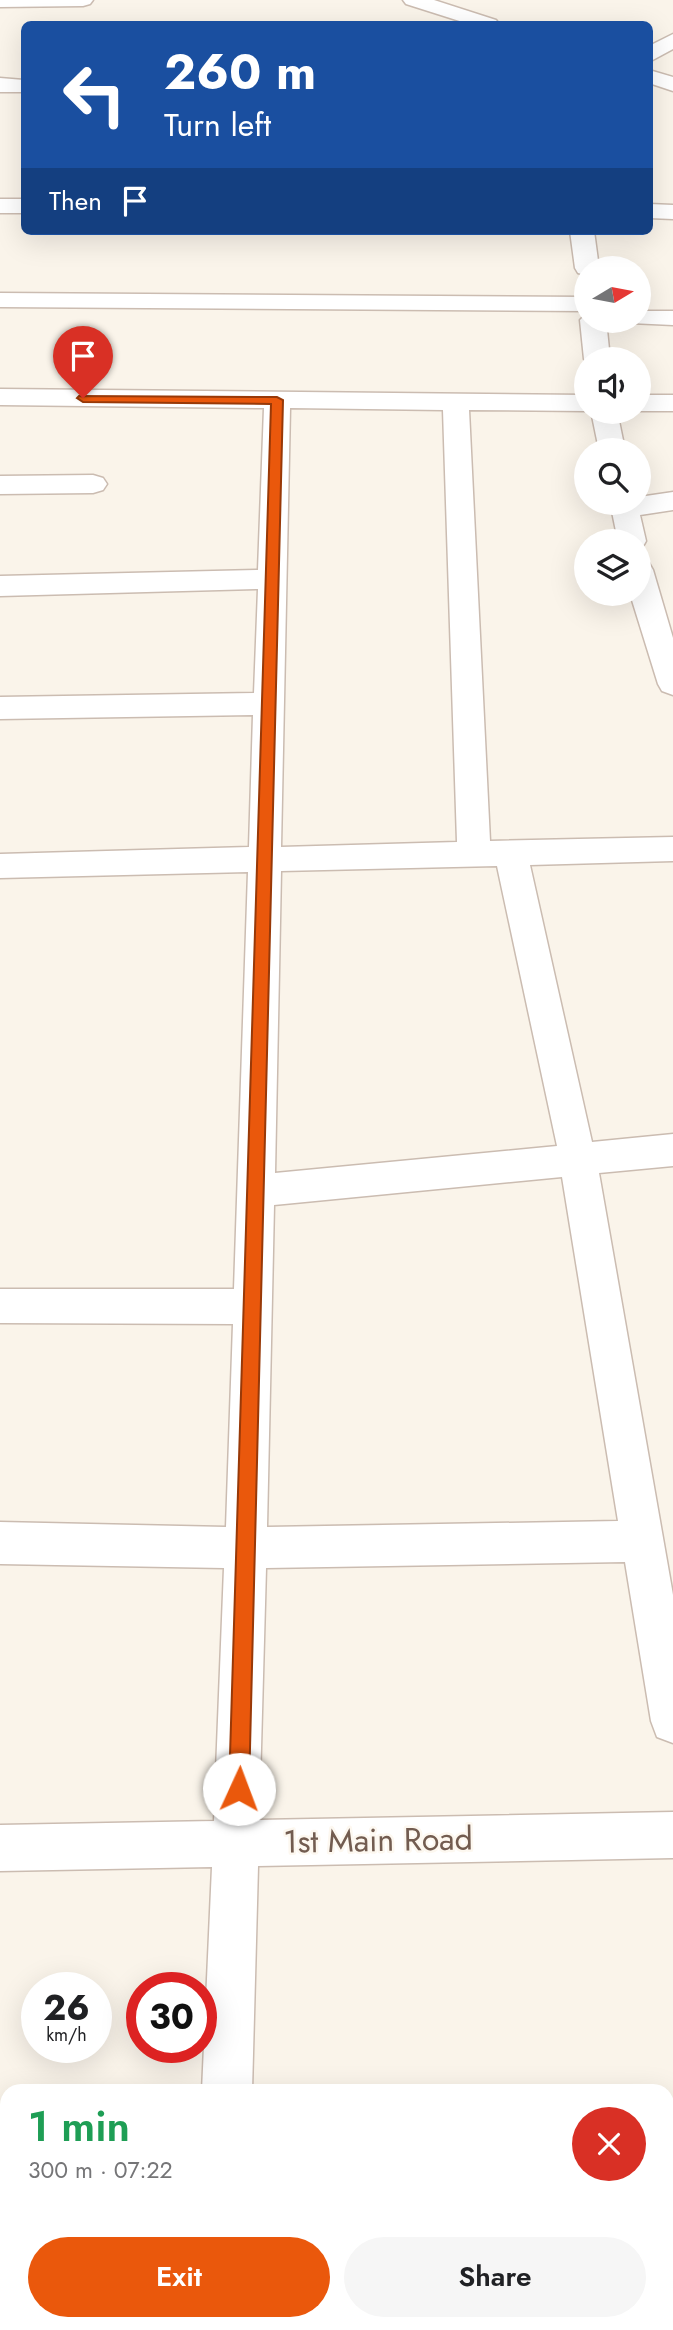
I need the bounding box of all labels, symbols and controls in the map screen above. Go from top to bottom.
text: 260 m [164,37,316,107]
icon: left [49,49,140,140]
text: Turn left [164,102,271,148]
text: Then [49,182,102,220]
icon: arrive [116,182,154,220]
north arrow [574,256,651,332]
map controls [574,256,651,606]
pin [53,326,113,398]
icon: arrive [64,337,102,375]
button: sound [574,347,651,424]
button: search [574,438,651,515]
button: layers [574,529,651,606]
position arrow [202,1752,276,1826]
street label: 1st Main Road [283,1815,473,1865]
speed limit sign: 30 [126,1972,217,2063]
text: 26 [43,1983,90,2033]
text: km/h [46,2022,87,2048]
text: 1 min [28,2096,130,2157]
button: close [572,2107,646,2181]
text: 300 m · 07:22 [28,2153,173,2187]
button: Exit [28,2237,330,2317]
button: Share [344,2237,646,2317]

